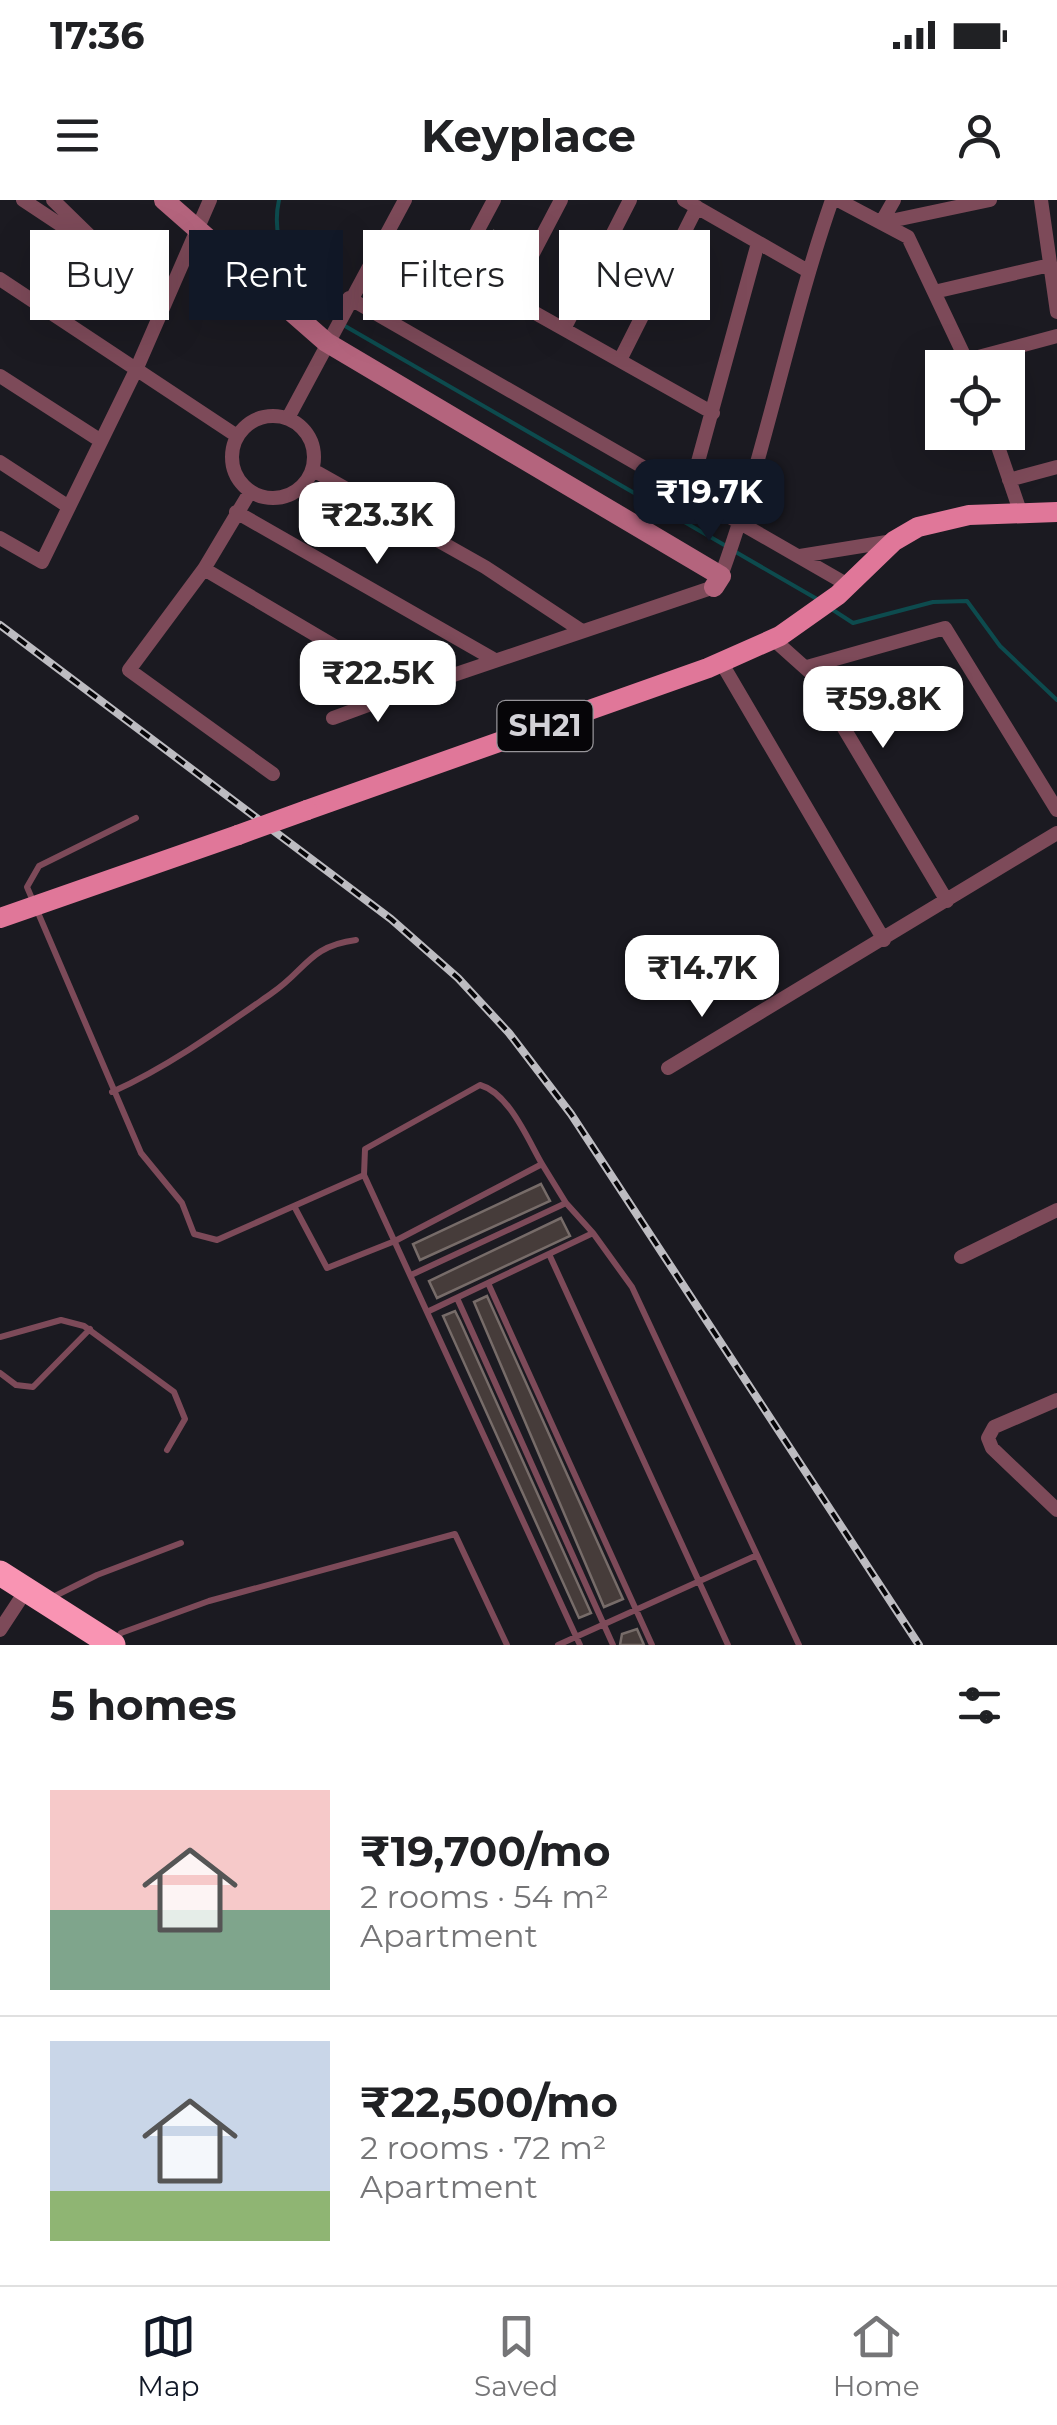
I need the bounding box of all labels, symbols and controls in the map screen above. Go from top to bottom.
text: 17:36 [50,12,144,59]
icon: menu [50,108,105,163]
text: Keyplace [421,108,636,163]
icon: person [952,108,1007,163]
chip: Buy [30,230,169,320]
chip: Rent [189,230,343,320]
chip: Filters [363,230,539,320]
chip: New [559,230,710,320]
map controls [925,350,1025,450]
button: locate [925,350,1025,450]
pin: ₹19.7K [628,459,790,544]
text: ₹19.7K [655,472,763,511]
pin: ₹23.3K [296,482,458,567]
text: ₹23.3K [321,495,433,534]
pin: ₹22.5K [297,640,459,725]
text: ₹22.5K [322,653,434,692]
pin: ₹59.8K [802,666,964,751]
text: ₹59.8K [825,679,941,718]
road number: SH21 [498,701,592,751]
pin: ₹14.7K [621,935,783,1020]
text: ₹14.7K [647,948,757,987]
icon: filters [952,1678,1007,1733]
text: 5 homes [50,1679,237,1731]
text: ₹19,700/mo [360,1825,611,1877]
icon: home [130,1830,250,1950]
text: 2 rooms · 54 m² [360,1877,609,1916]
text: Apartment [360,1916,538,1955]
text: ₹22,500/mo [360,2076,618,2128]
icon: home [130,2081,250,2201]
text: 2 rooms · 72 m² [360,2128,607,2167]
text: Apartment [360,2167,538,2206]
tab: Map [137,2309,200,2403]
tab: Saved [474,2309,558,2403]
tab: Home [833,2309,920,2403]

